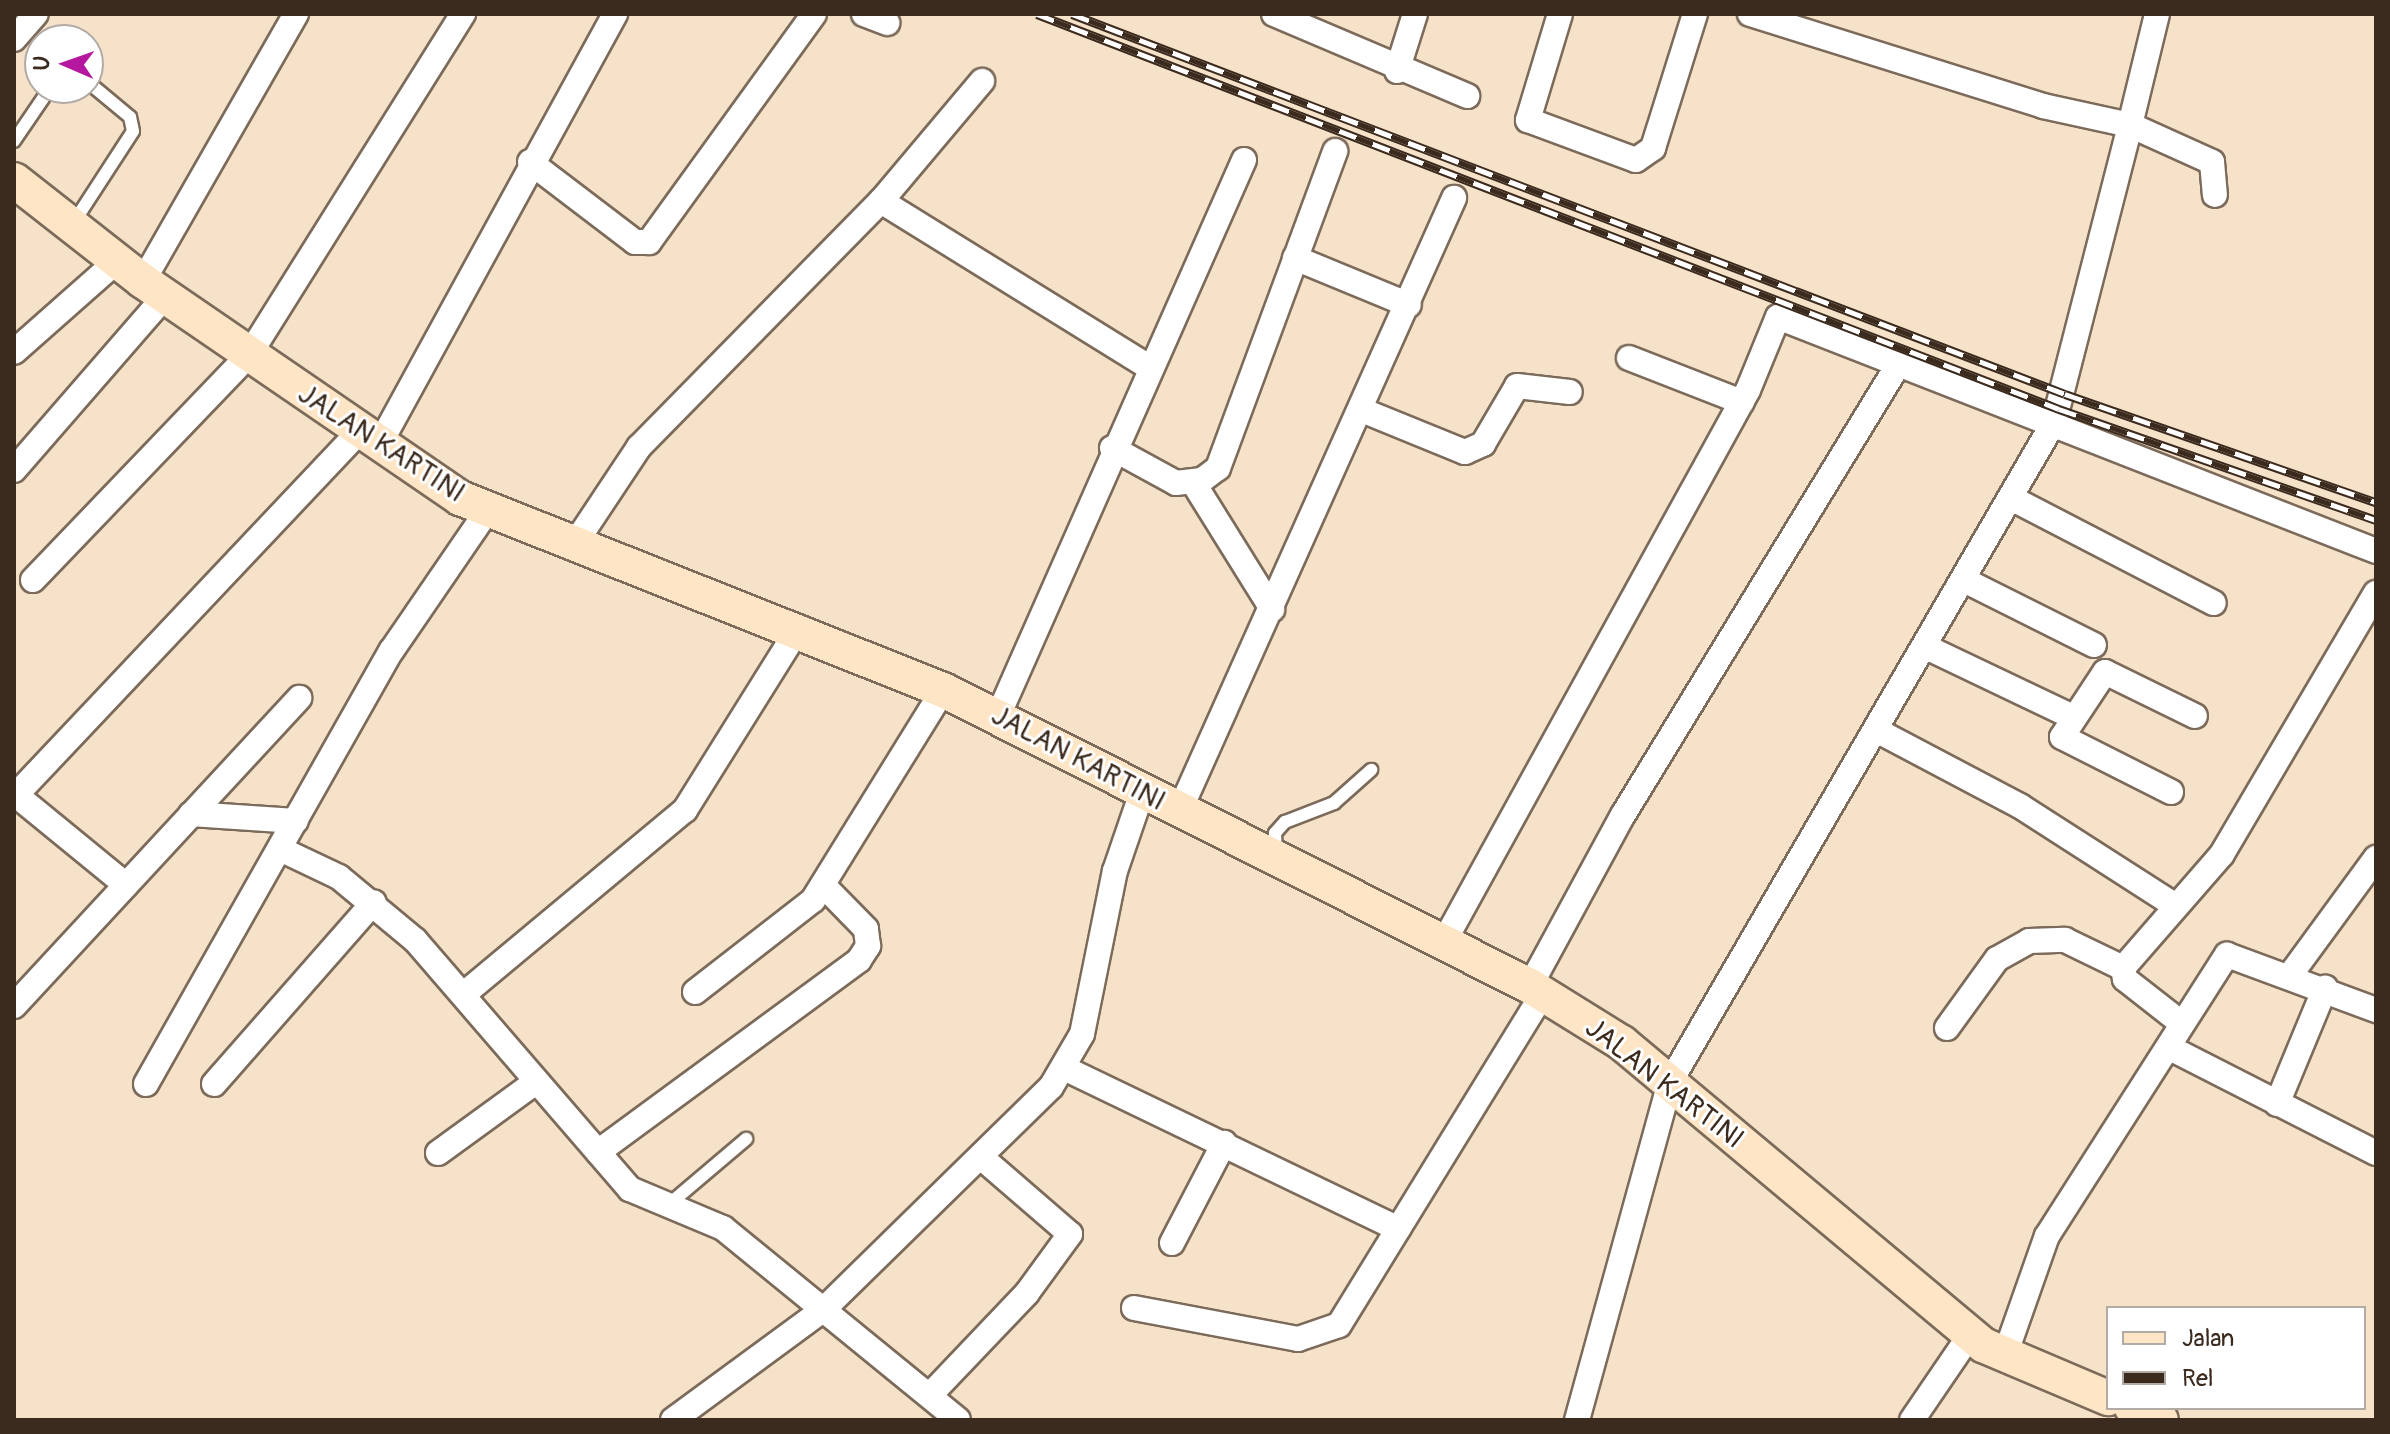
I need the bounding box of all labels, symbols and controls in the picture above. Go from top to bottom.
north arrow [24,24,104,104]
text: U [28,55,56,71]
street label: JALAN KARTINI [291,378,471,510]
street label: JALAN KARTINI [985,699,1171,819]
street label: JALAN KARTINI [1578,1012,1750,1156]
legend [2106,1306,2366,1410]
text: Jalan [2182,1324,2234,1353]
text: Rel [2182,1364,2213,1393]

